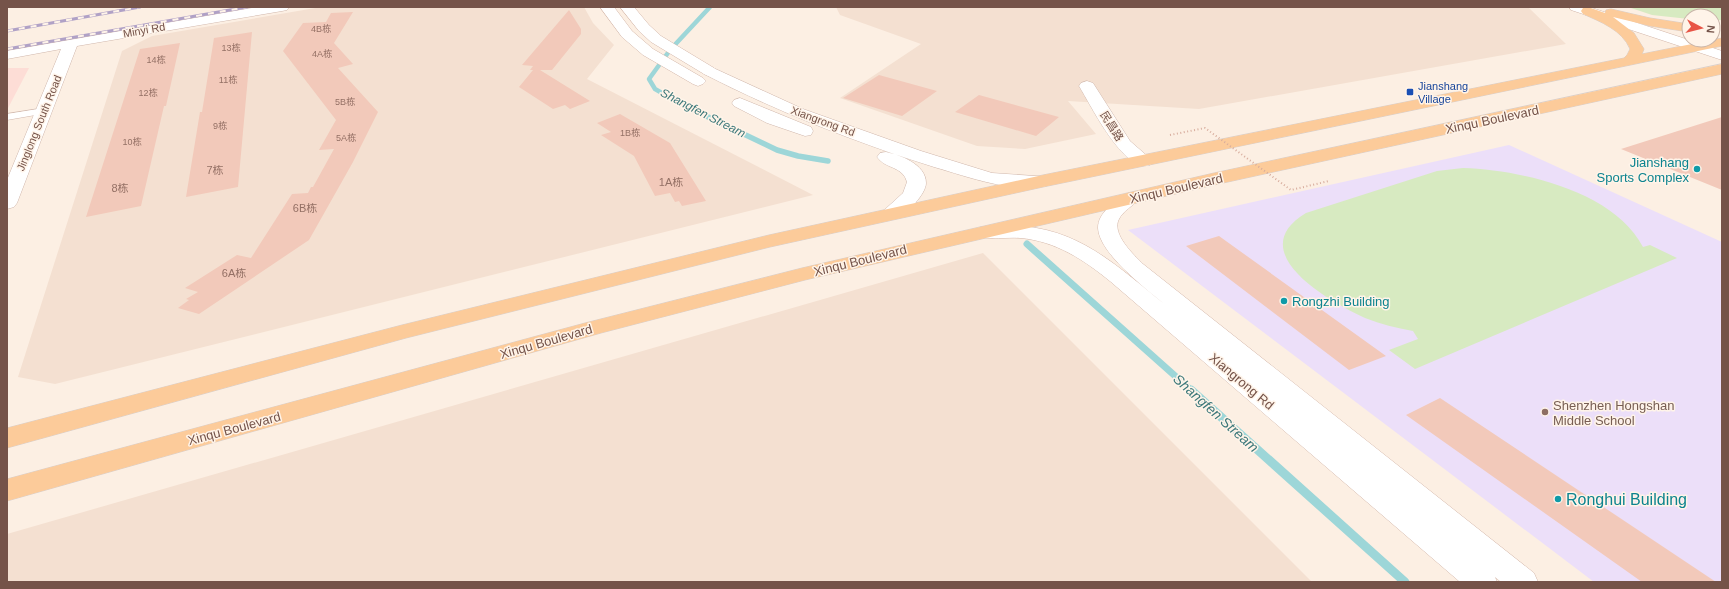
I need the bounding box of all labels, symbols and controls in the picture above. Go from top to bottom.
north arrow [1681,8,1721,48]
street label: Minyi Rd [122,20,166,40]
house number: 4B栋 [311,23,331,34]
text: N [1704,25,1717,34]
house number: 13栋 [221,42,241,53]
house number: 4A栋 [312,48,332,59]
house number: 14栋 [146,54,166,65]
street label: Jinglong South Road [14,73,64,173]
house number: 11栋 [219,74,237,85]
place label: Jianshang Village [1418,80,1468,105]
water label: Shangfen Stream [658,86,748,140]
house number: 12栋 [138,87,158,98]
marker: Jianshang Village [1405,87,1415,97]
house number: 5B栋 [335,96,355,107]
street label: Xinqu Boulevard [1444,102,1540,137]
street label: Xiangrong Rd [789,104,857,138]
street label: 民昌路 [1098,109,1126,143]
house number: 9栋 [213,120,227,131]
house number: 1B栋 [620,127,640,138]
house number: 5A栋 [336,132,356,143]
house number: 10栋 [122,136,142,147]
place label: Jianshang Sports Complex [1597,155,1689,185]
house number: 7栋 [206,164,224,176]
marker: Jianshang Sports Complex [1692,164,1702,174]
street label: Xinqu Boulevard [1128,170,1224,207]
house number: 1A栋 [659,176,683,188]
house number: 8栋 [111,182,129,194]
house number: 6B栋 [293,202,317,214]
street label: Xinqu Boulevard [812,242,908,279]
house number: 6A栋 [222,267,246,279]
place label: Rongzhi Building [1292,294,1390,309]
marker: Rongzhi Building [1279,296,1289,306]
street label: Xinqu Boulevard [498,321,594,362]
street label: Xiangrong Rd [1206,350,1277,413]
water label: Shangfen Stream [1170,371,1262,456]
place label: Shenzhen Hongshan Middle School [1553,398,1674,428]
marker: Shenzhen Hongshan Middle School [1540,407,1550,417]
street label: Xinqu Boulevard [186,409,282,448]
place label: Ronghui Building [1566,491,1687,508]
marker: Ronghui Building [1553,494,1563,504]

